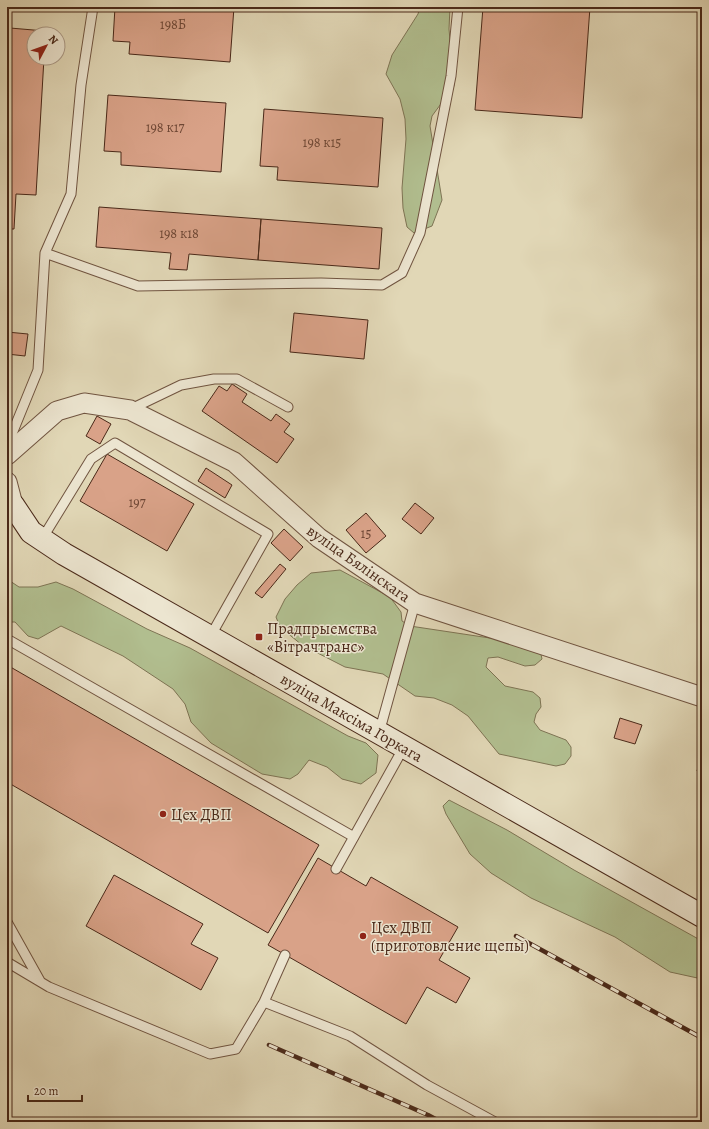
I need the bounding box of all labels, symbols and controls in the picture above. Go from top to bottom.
house number: 198Б [160,15,186,34]
north arrow [26,26,66,66]
text: N [45,32,61,48]
house number: 198 к17 [146,118,184,137]
house number: 198 к15 [303,133,341,152]
house number: 198 к18 [159,224,199,243]
house number: 197 [128,493,146,512]
street label: вуліца Бялінскага [302,520,415,608]
house number: 15 [361,524,371,543]
place label: Прадпрыемства «Вітрачтранс» [267,618,378,658]
marker: Прадпрыемства «Вітрачтранс» [254,632,264,642]
street label: вуліца Максіма Горкага [276,668,427,768]
place label: Цех ДВП [171,804,232,826]
marker: Цех ДВП [158,809,168,819]
place label: Цех ДВП (приготовление щепы) [371,917,529,957]
marker: Цех ДВП (приготовление щепы) [358,931,368,941]
scale bar [28,1077,82,1103]
text: 20 m [34,1083,58,1099]

